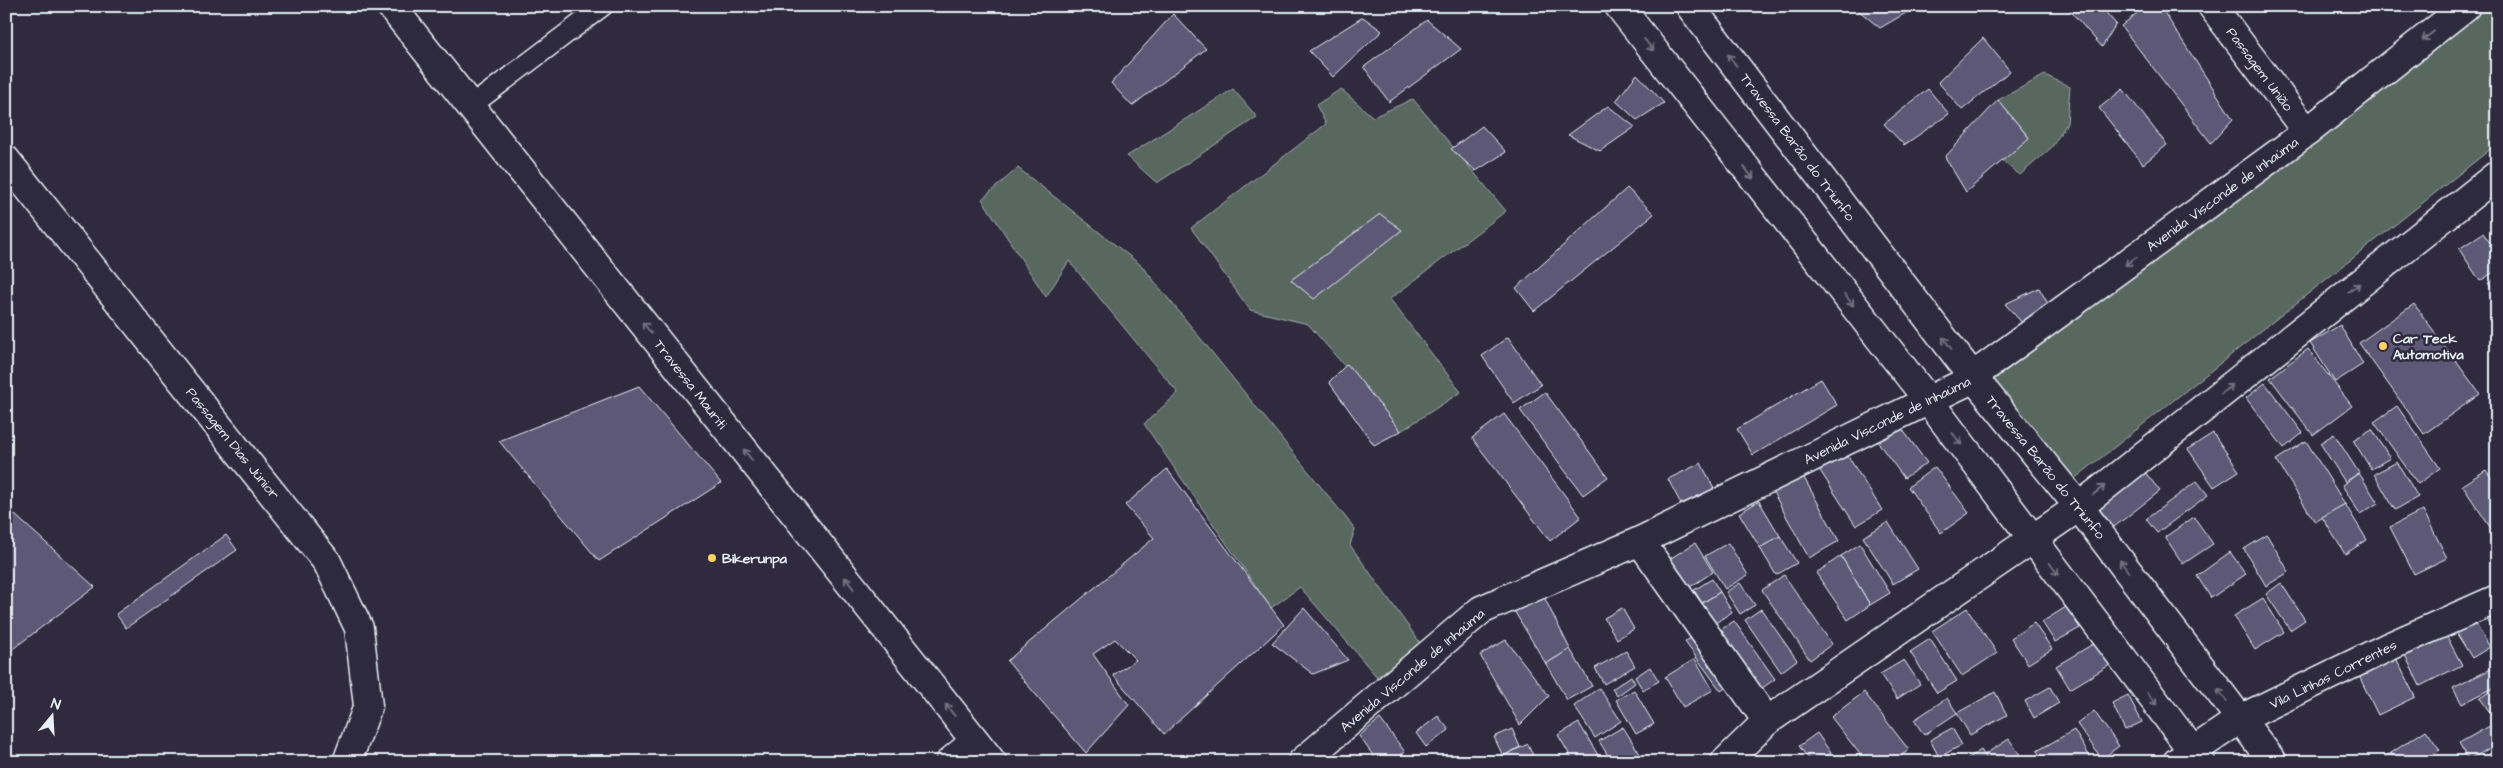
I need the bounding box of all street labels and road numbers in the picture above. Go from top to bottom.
street label: Passagem União [2221,23,2298,116]
street label: Travessa Barão do Triunfo [1735,70,1859,226]
street label: Avenida Visconde de Inhaúma [2142,133,2303,257]
street label: Travessa Mauriti [649,336,732,434]
street label: Avenida Visconde de Inhaúma [1801,372,1974,470]
street label: Passagem Dias Júnior [181,383,284,504]
street label: Travessa Barão do Triunfo [1981,391,2110,544]
street label: Avenida Visconde de Inhaúma [1336,604,1489,737]
street label: Vila Linhas Correntes [2266,635,2400,714]

